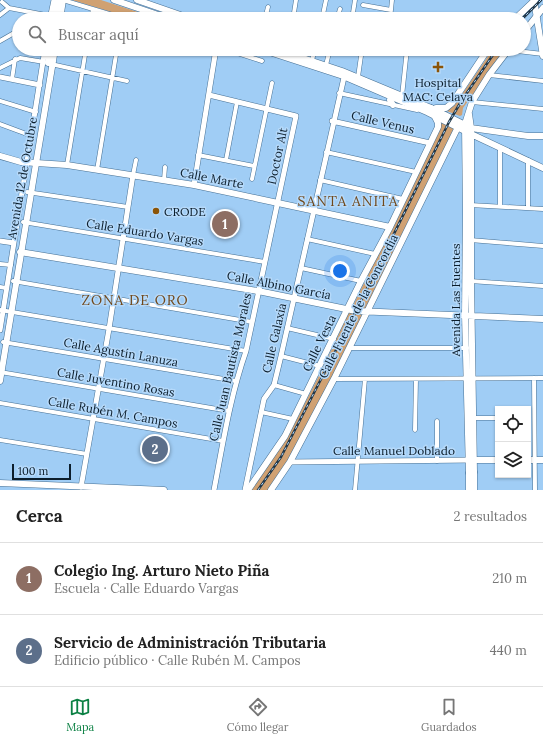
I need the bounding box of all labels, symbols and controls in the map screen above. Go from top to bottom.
search box [12,12,531,56]
icon: search [26,23,48,45]
text: Buscar aquí [58,25,139,44]
marker: Hospital MAC: Celaya [432,61,444,73]
place label: Hospital MAC: Celaya [403,75,473,104]
street label: Calle Venus [350,107,417,137]
street label: Avenida 12 de Octubre [4,115,40,241]
street label: Doctor Alt [264,126,290,186]
street label: Calle Marte [179,164,246,192]
district label: SANTA ANITA [298,192,398,210]
place label: CRODE [164,204,206,219]
marker: CRODE [151,206,161,216]
pin: 1 [212,209,238,239]
street label: Calle Eduardo Vargas [85,215,205,249]
street label: Calle Fuente de la Concordia [315,231,401,381]
street label: Avenida Las Fuentes [448,243,463,358]
your location [330,261,350,281]
street label: Calle Albino García [226,268,332,302]
district label: ZONA DE ORO [81,291,189,309]
street label: Calle Juan Bautista Morales [206,291,254,443]
street label: Calle Galaxia [259,301,289,375]
street label: Calle Vesta [299,312,339,374]
street label: Calle Agustín Lanuza [62,335,180,369]
street label: Calle Juventino Rosas [56,364,176,400]
street label: Calle Rubén M. Campos [47,393,180,431]
map controls [495,406,531,478]
button: locate [495,406,531,442]
pin: 2 [142,434,168,464]
button: layers [495,442,531,478]
street label: Calle Manuel Doblado [333,443,455,458]
scale bar [12,462,71,481]
text: 100 m [18,464,48,478]
text: Cerca [16,505,63,527]
text: 2 resultados [454,508,527,525]
text: Colegio Ing. Arturo Nieto Piña [54,561,269,580]
text: 1 [26,570,32,587]
text: 210 m [492,570,527,587]
text: Escuela · Calle Eduardo Vargas [54,580,239,597]
text: Servicio de Administración Tributaria [54,633,326,652]
text: 2 [26,642,32,659]
text: 440 m [490,642,527,659]
text: Edificio público · Calle Rubén M. Campos [54,652,301,669]
tab: Mapa [66,696,94,734]
tab: Cómo llegar [227,696,289,734]
tab: Guardados [421,696,477,734]

